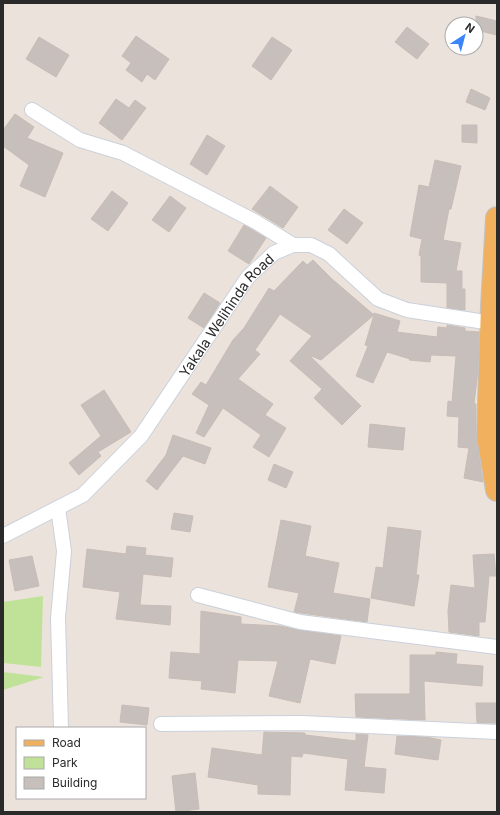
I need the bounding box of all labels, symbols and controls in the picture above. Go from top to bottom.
north arrow [444,16,484,56]
text: N [462,20,477,36]
street label: Yakala Welihinda Road [175,249,277,380]
legend [16,727,146,799]
text: Road [52,735,81,750]
text: Park [52,755,78,770]
text: Building [52,775,97,790]

